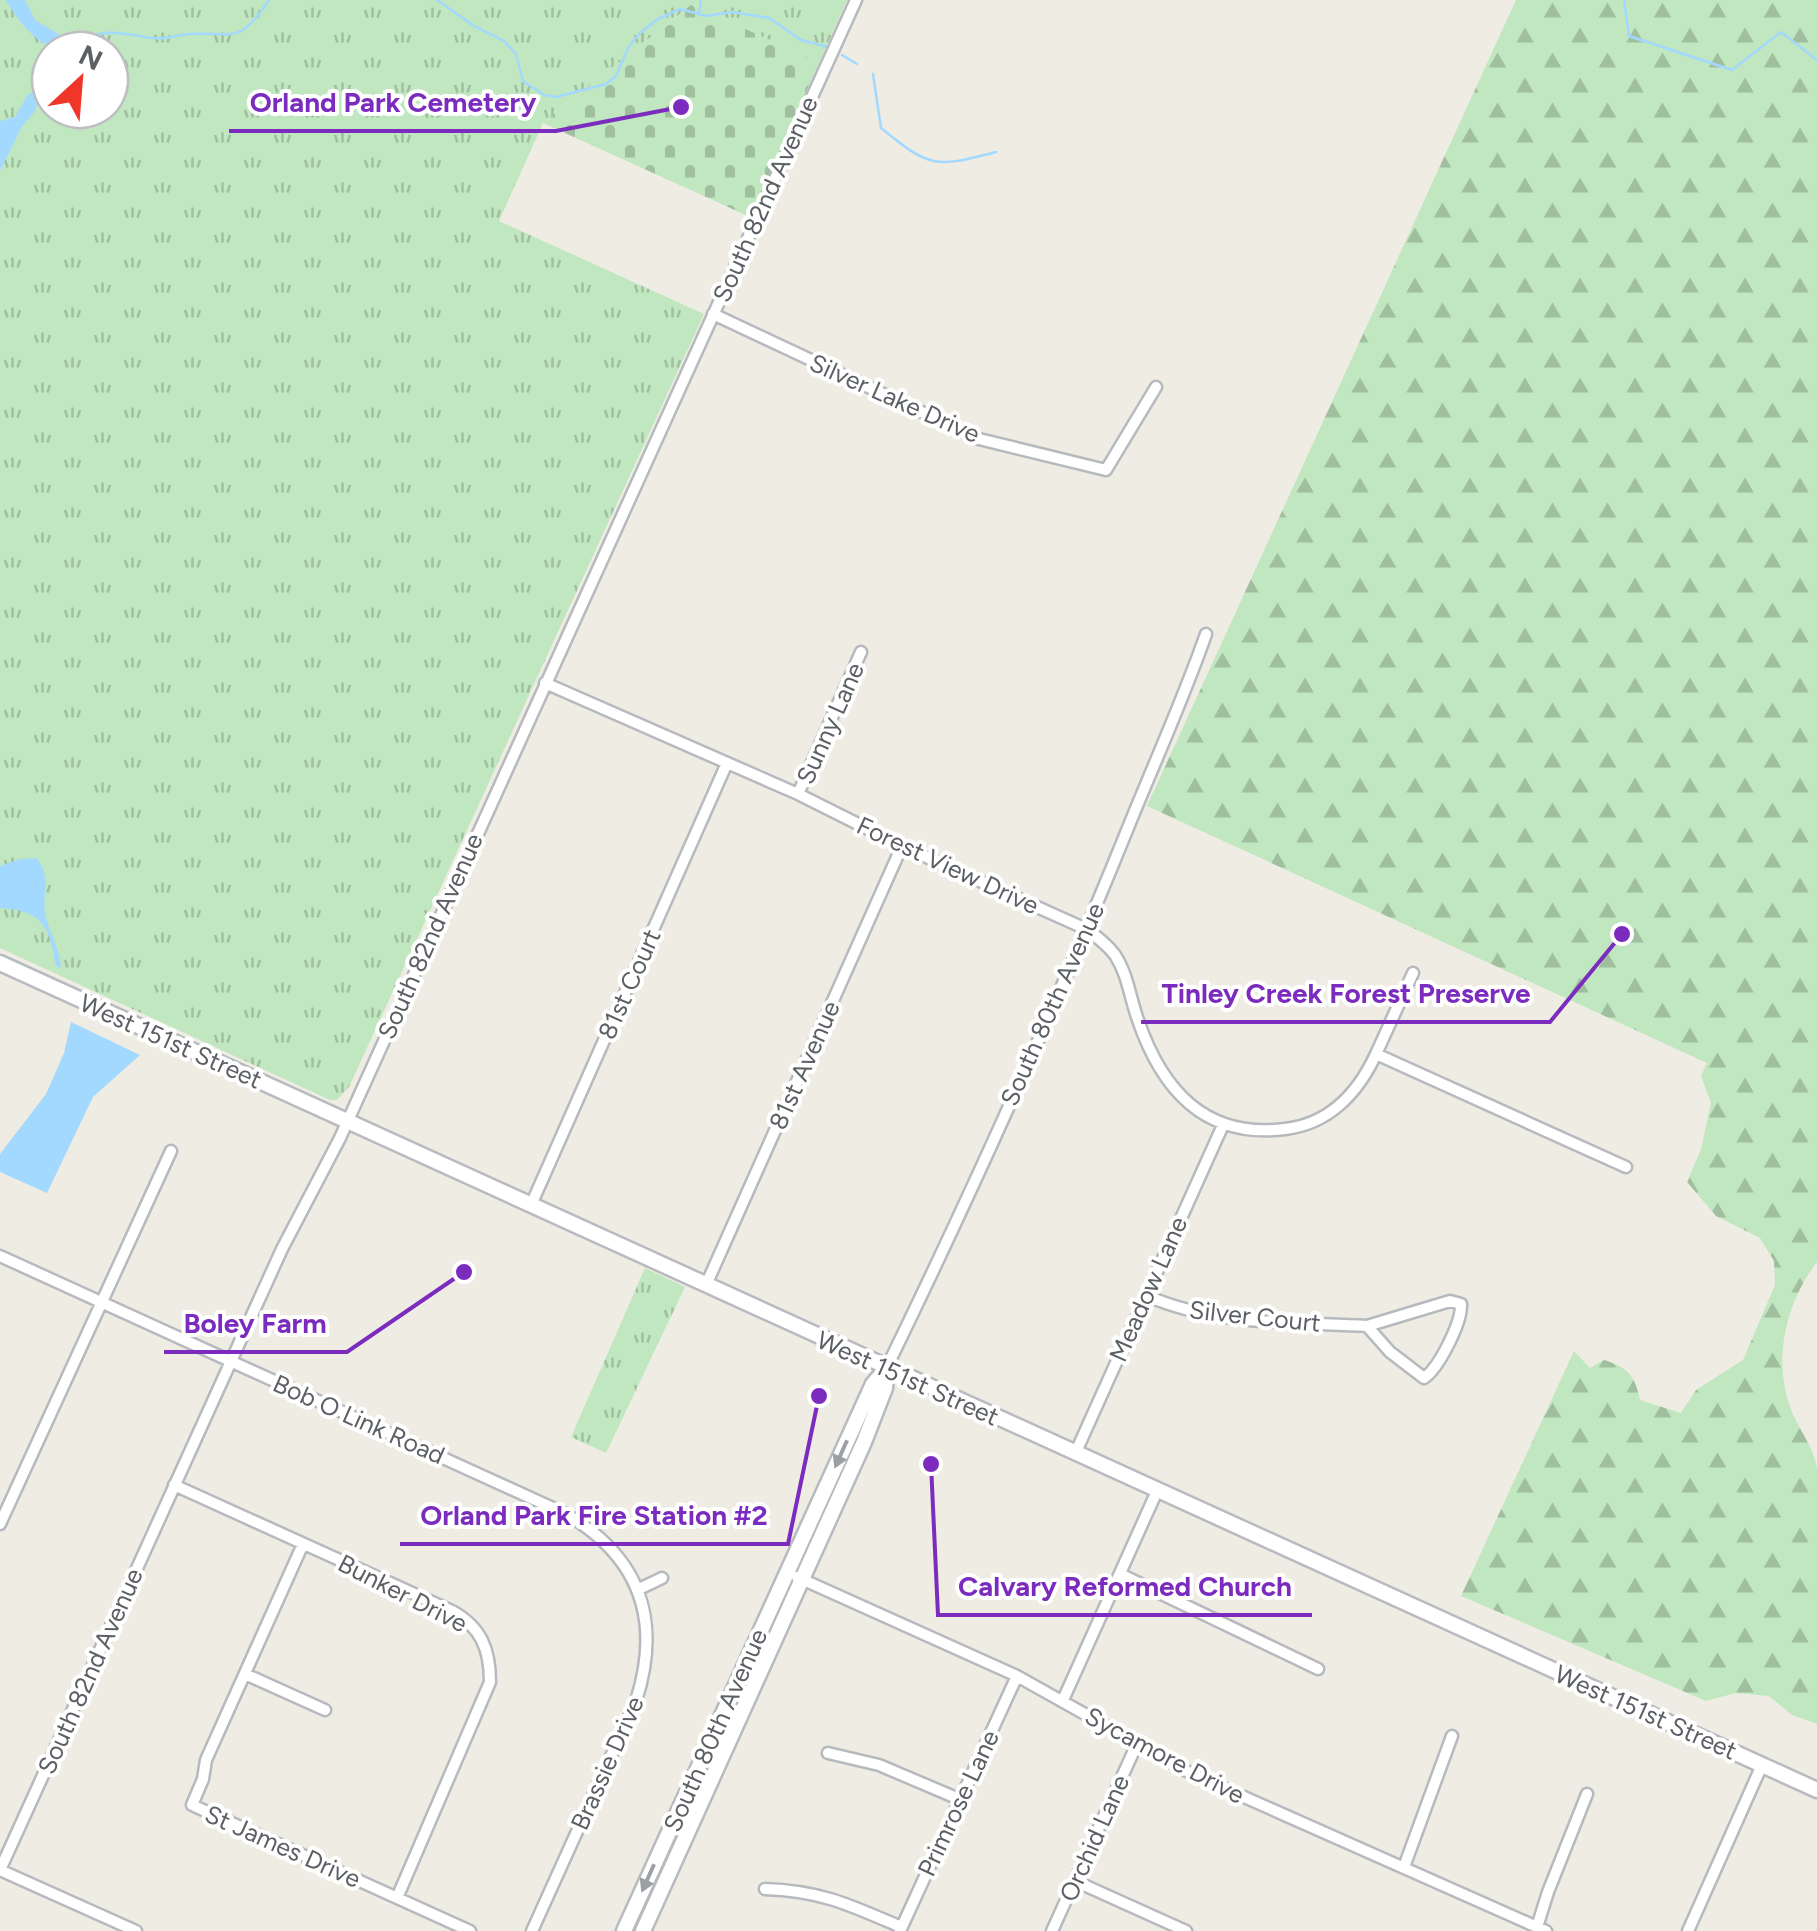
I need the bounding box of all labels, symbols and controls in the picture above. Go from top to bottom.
north arrow [30,30,130,130]
text: N [74,38,108,78]
callout: Orland Park Cemetery [229,73,556,131]
text: Orland Park Cemetery [250,85,537,119]
street label: South 82nd Avenue [706,91,824,307]
street label: Silver Lake Drive [805,347,985,449]
street label: Sunny Lane [790,658,870,788]
street label: Forest View Drive [852,810,1044,920]
street label: South 82nd Avenue [371,828,489,1044]
street label: South 80th Avenue [994,898,1110,1110]
street label: 81st Court [591,924,667,1044]
callout: Tinley Creek Forest Preserve [1141,964,1550,1022]
text: Tinley Creek Forest Preserve [1161,976,1531,1010]
street label: West 151st Street [75,987,267,1095]
street label: 81st Avenue [762,996,846,1134]
street label: Meadow Lane [1103,1212,1193,1366]
callout: Boley Farm [164,1294,347,1352]
street label: Silver Court [1188,1294,1322,1338]
text: Boley Farm [183,1306,327,1340]
street label: West 151st Street [812,1324,1004,1432]
street label: Bob O Link Road [268,1368,450,1470]
one-way arrow [833,1440,849,1469]
callout: Orland Park Fire Station #2 [400,1486,788,1544]
text: Orland Park Fire Station #2 [420,1498,768,1532]
street label: Bunker Drive [333,1548,473,1638]
callout: Calvary Reformed Church [938,1557,1312,1615]
street label: South 82nd Avenue [31,1563,149,1779]
text: Calvary Reformed Church [958,1569,1292,1603]
street label: South 80th Avenue [657,1624,773,1836]
street label: West 151st Street [1550,1658,1742,1766]
street label: Brassie Drive [564,1691,650,1835]
street label: Sycamore Drive [1080,1700,1250,1810]
street label: Primrose Lane [911,1725,1005,1881]
street label: Orchid Lane [1053,1770,1135,1906]
street label: St James Drive [201,1798,365,1894]
one-way arrow [640,1863,656,1892]

